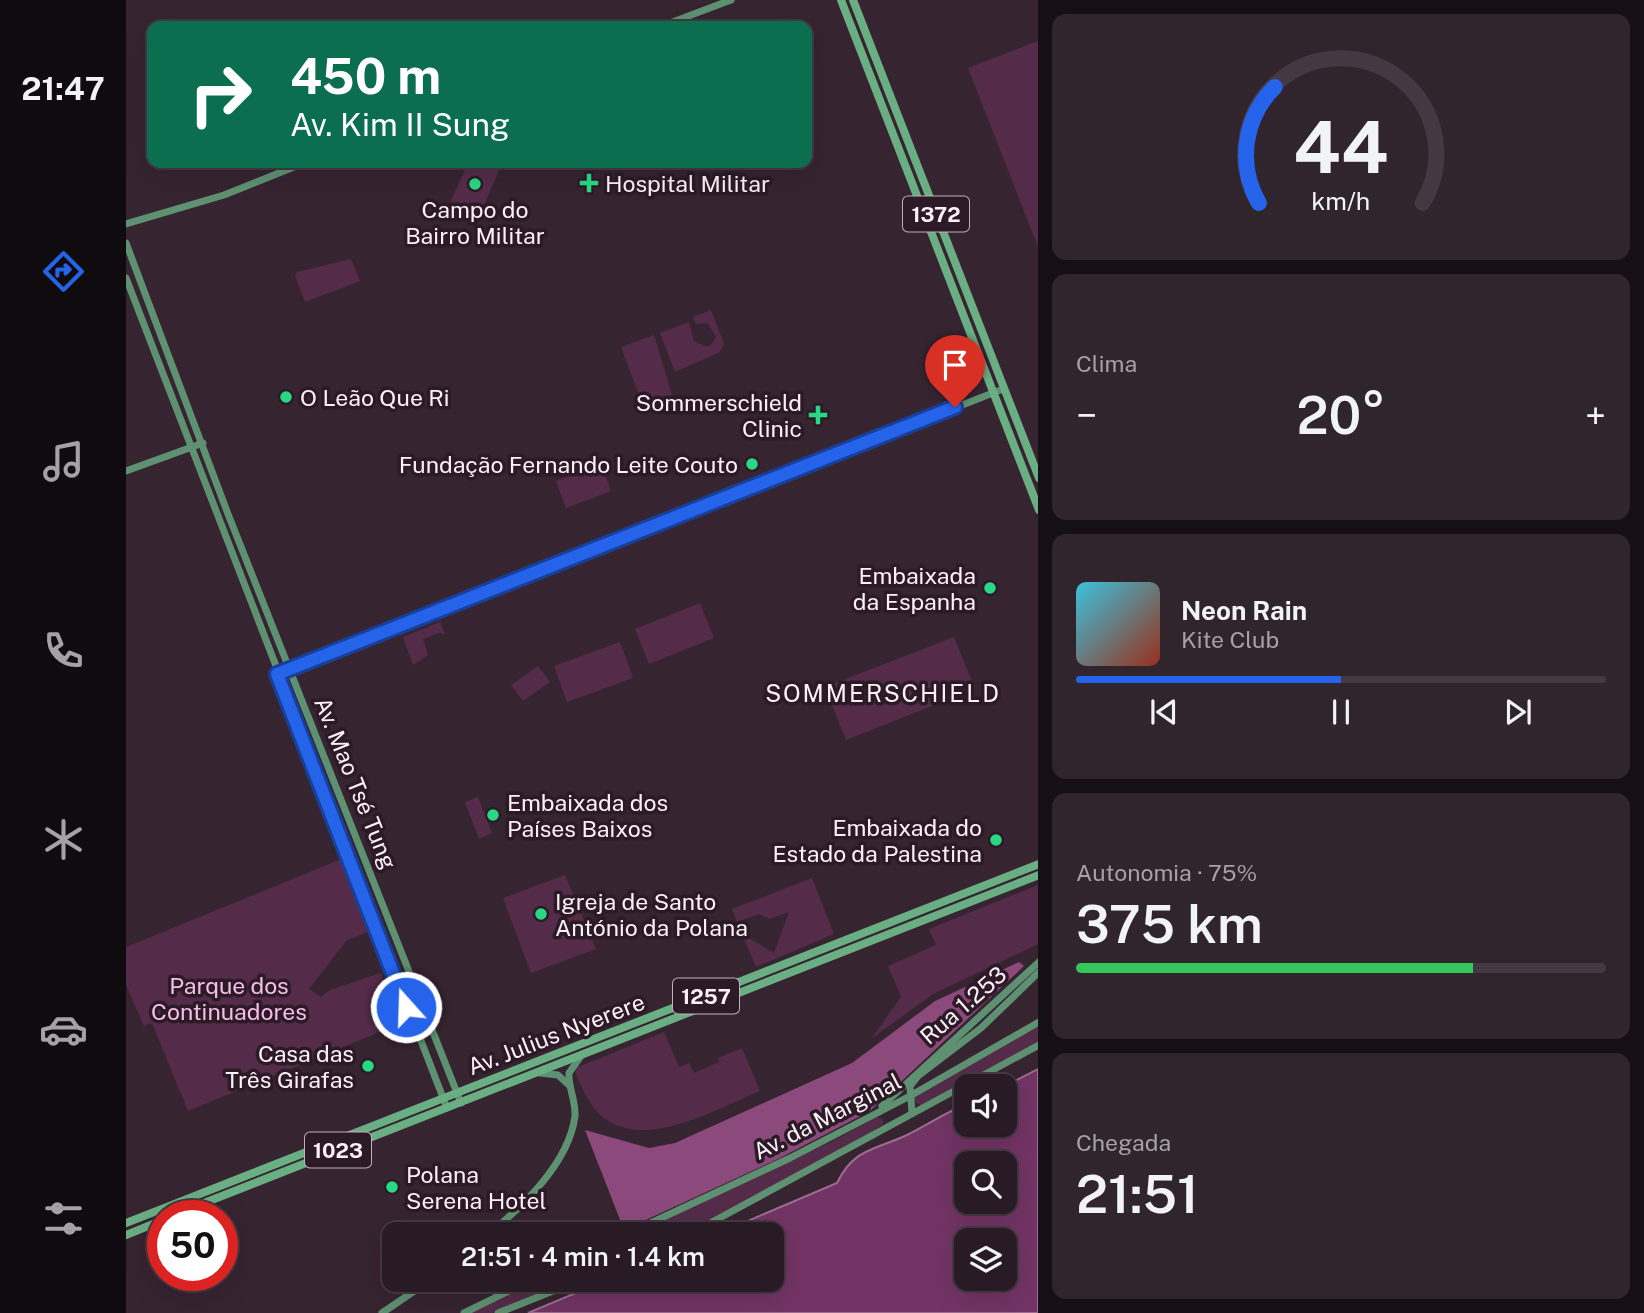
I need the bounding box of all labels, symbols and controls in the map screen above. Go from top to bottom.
text: 450 m [290,47,441,105]
icon: right [175,49,266,140]
text: 21:47 [21,70,105,107]
text: 44 [1293,104,1389,189]
text: Av. Kim II Sung [290,106,510,143]
place label: Hospital Militar [605,170,770,197]
marker: Hospital Militar [579,173,599,193]
marker: Campo do Bairro Militar [467,176,483,192]
text: km/h [1312,186,1370,216]
place label: Campo do Bairro Militar [405,196,545,249]
road number: 1372 [903,196,969,232]
icon: directions [39,247,88,296]
pin [925,335,985,407]
icon: arrive [936,346,974,384]
text: Clima [1076,350,1137,377]
place label: O Leão Que Ri [300,384,449,411]
text: 20° [1296,385,1386,446]
marker: O Leão Que Ri [278,389,294,405]
place label: Sommerschield Clinic [636,389,802,442]
text: − [1076,393,1097,438]
text: + [1585,393,1606,438]
marker: Sommerschield Clinic [808,405,828,425]
icon: music [39,437,88,486]
place label: Fundação Fernando Leite Couto [399,451,738,478]
marker: Fundação Fernando Leite Couto [744,456,760,472]
place label: Embaixada da Espanha [853,562,976,615]
marker: Embaixada da Espanha [982,580,998,596]
text: Neon Rain [1181,595,1307,626]
icon: phone [39,626,88,675]
text: Kite Club [1181,626,1279,653]
district label: SOMMERSCHIELD [765,679,1001,707]
street label: Av. Mao Tsé Tung [309,693,403,873]
icon: previous [1145,693,1183,731]
icon: pause [1322,693,1360,731]
icon: next [1499,693,1537,731]
place label: Embaixada dos Países Baixos [507,789,668,842]
marker: Embaixada dos Países Baixos [485,807,501,823]
place label: Embaixada do Estado da Palestina [772,814,982,867]
icon: climate [39,815,88,864]
marker: Embaixada do Estado da Palestina [988,832,1004,848]
text: Autonomia · 75% [1076,859,1257,886]
place label: Igreja de Santo António da Polana [555,888,748,941]
text: 375 km [1076,894,1263,955]
marker: Igreja de Santo António da Polana [533,906,549,922]
street label: Rua 1.253 [915,960,1011,1050]
position arrow [369,970,443,1044]
park label: Parque dos Continuadores [151,972,307,1025]
road number: 1257 [673,978,739,1014]
street label: Av. Julius Nyerere [464,988,648,1080]
icon: car [39,1005,88,1054]
place label: Casa das Três Girafas [225,1040,354,1093]
marker: Casa das Três Girafas [360,1058,376,1074]
street label: Av. da Marginal [748,1067,906,1165]
map controls [954,1074,1017,1291]
button: sound [954,1074,1017,1137]
text: Chegada [1076,1129,1171,1156]
road number: 1023 [305,1132,371,1168]
button: search [954,1151,1017,1214]
place label: Polana Serena Hotel [406,1161,546,1214]
text: 21:51 [1076,1164,1199,1225]
marker: Polana Serena Hotel [384,1179,400,1195]
icon: filters [39,1194,88,1243]
speed limit sign: 50 [147,1200,238,1291]
button: layers [954,1228,1017,1291]
text: 21:51 · 4 min · 1.4 km [461,1241,705,1272]

